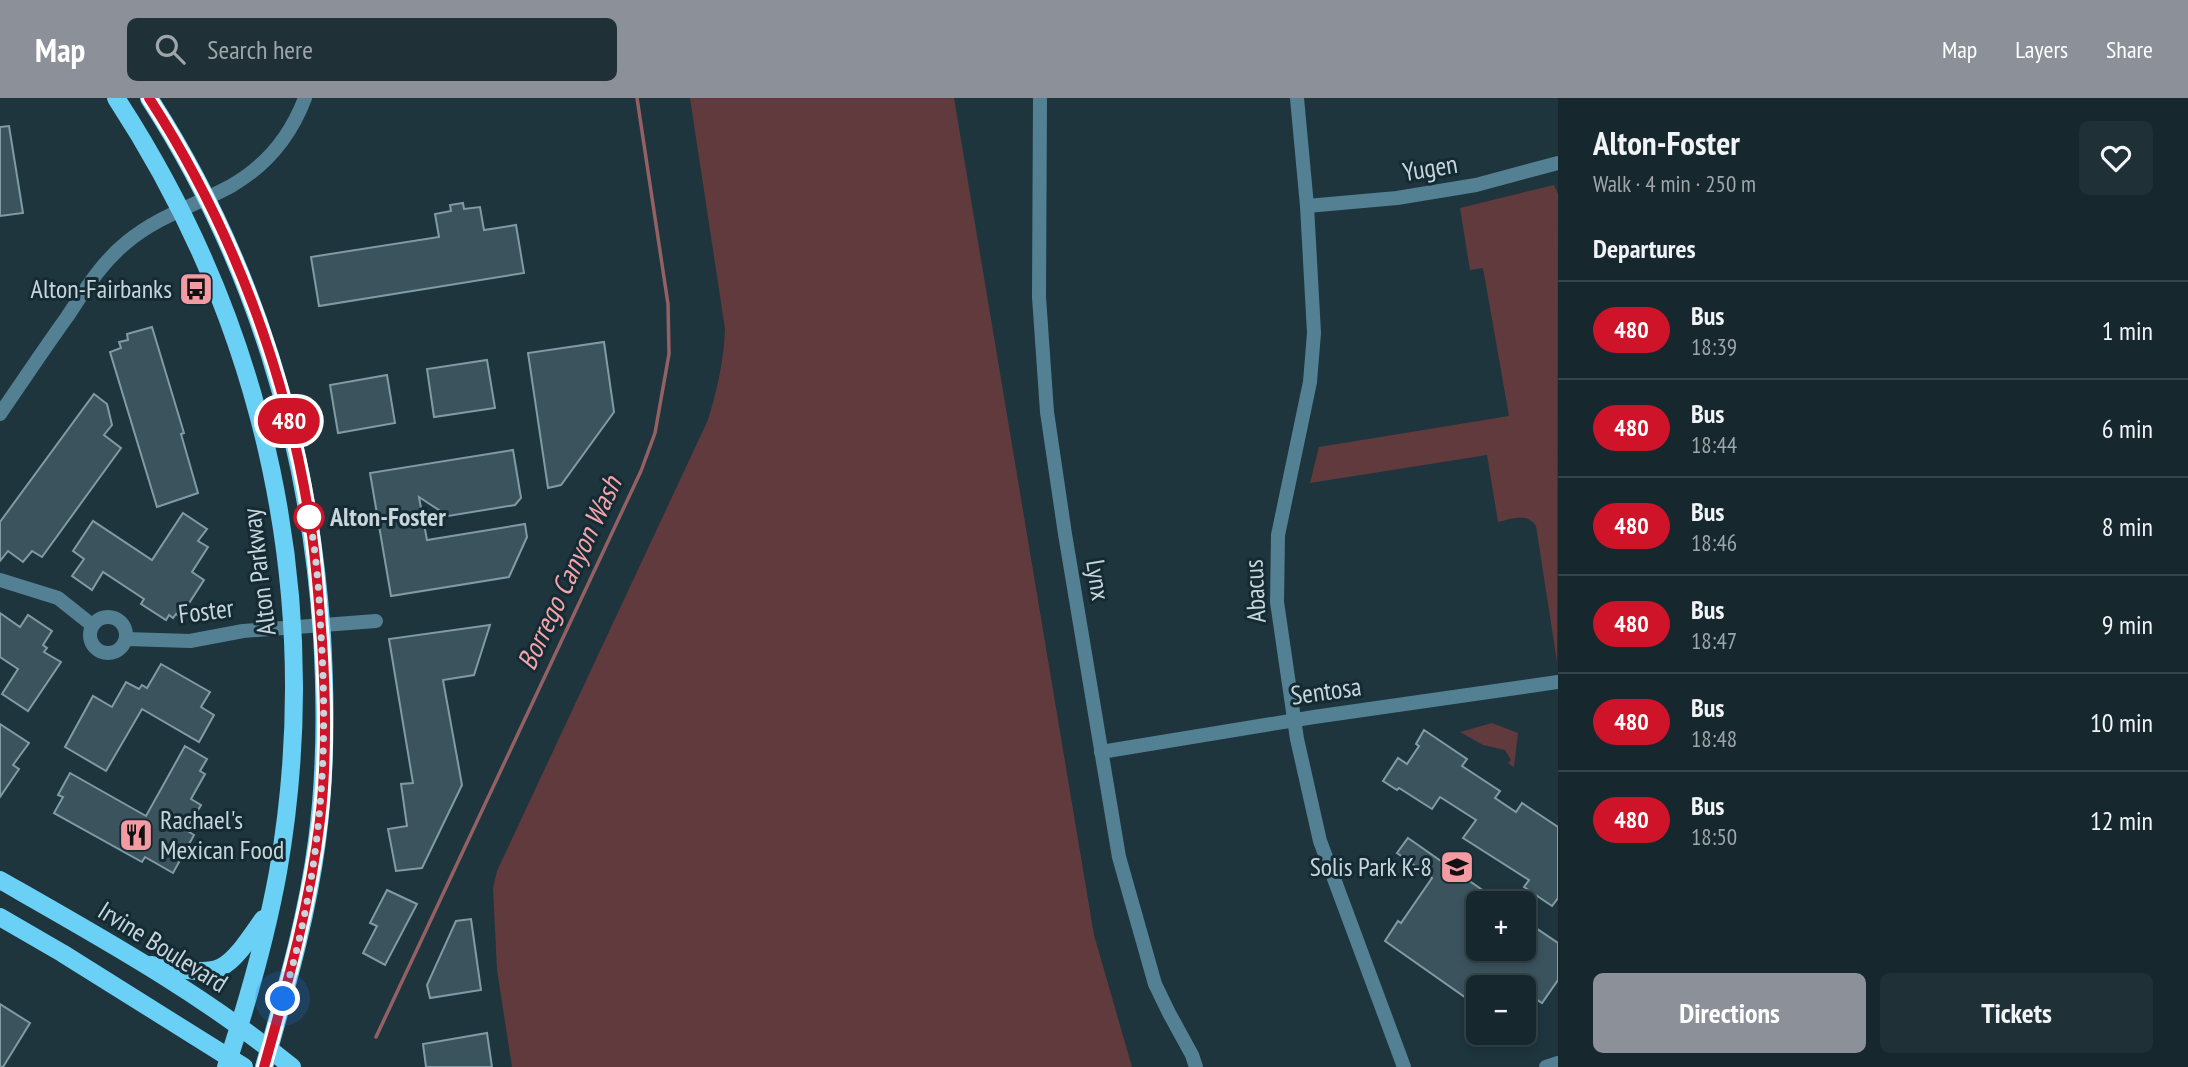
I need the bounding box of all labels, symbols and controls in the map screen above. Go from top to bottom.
search box [127,18,617,81]
text: Map [35,28,85,71]
icon: search [151,30,189,68]
text: Search here [207,33,313,66]
text: Map [1942,34,1977,65]
text: Layers [2015,34,2068,65]
text: Share [2106,34,2153,65]
text: Alton-Foster [1593,121,1740,164]
button: heart [2079,121,2153,195]
street label: Yugen [1400,147,1460,188]
text: Walk · 4 min · 250 m [1593,169,1756,198]
text: Departures [1593,232,1696,265]
bus stop icon: Alton-Fairbanks [177,270,215,308]
place label: Alton-Fairbanks [31,272,172,305]
text: Bus [1691,299,1724,332]
text: 480 [1614,314,1649,345]
text: 1 min [2102,314,2153,347]
text: 18:39 [1691,332,1737,361]
text: Bus [1691,397,1724,430]
line badge: 480 [249,398,329,444]
text: 480 [272,405,306,436]
text: 480 [1614,412,1649,443]
text: 6 min [2102,412,2153,445]
text: 18:44 [1691,430,1737,459]
water label: Borrego Canyon Wash [508,469,630,675]
text: Bus [1691,495,1724,528]
place label: Alton-Foster [329,500,446,533]
marker: Alton-Foster [294,502,324,532]
street label: Alton Parkway [234,506,283,637]
text: 480 [1614,510,1649,541]
text: 8 min [2102,510,2153,543]
text: 18:46 [1691,528,1737,557]
street label: Lynx [1079,557,1118,603]
street label: Abacus [1236,559,1273,624]
street label: Foster [176,591,236,630]
text: Bus [1691,593,1724,626]
text: 480 [1614,608,1649,639]
text: 9 min [2102,608,2153,641]
text: 18:47 [1691,626,1737,655]
street label: Sentosa [1289,669,1363,712]
text: Bus [1691,691,1724,724]
text: 480 [1614,706,1649,737]
text: 10 min [2090,706,2153,739]
text: 18:48 [1691,724,1737,753]
text: Bus [1691,789,1724,822]
place label: Rachael's Mexican Food [160,803,284,866]
text: 480 [1614,804,1649,835]
text: 12 min [2090,804,2153,837]
restaurant icon: Rachael's Mexican Food [117,816,155,854]
text: 18:50 [1691,822,1737,851]
school or university icon: Solis Park K-8 [1438,848,1476,886]
place label: Solis Park K-8 [1310,850,1432,883]
map controls [1466,891,1536,1045]
button: + [1466,891,1536,961]
street label: Irvine Boulevard [92,894,234,999]
button: Directions [1593,973,1866,1053]
button: Tickets [1880,973,2153,1053]
button: − [1466,975,1536,1045]
your location [265,981,300,1016]

